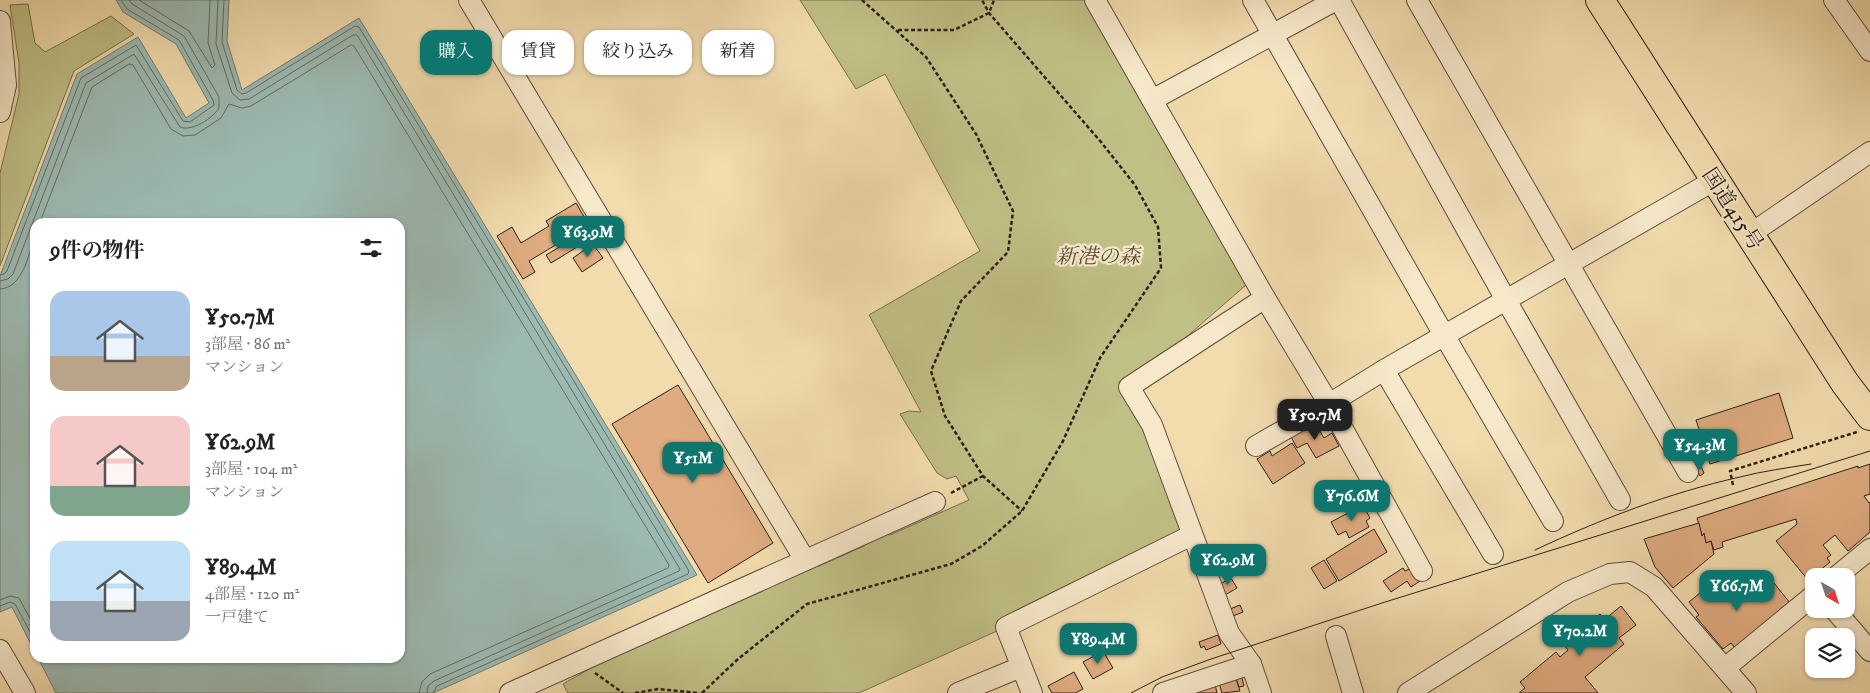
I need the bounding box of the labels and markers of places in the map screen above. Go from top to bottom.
pin: ¥63.9M [547,216,629,258]
pin: ¥50.7M [1274,398,1356,441]
pin: ¥54.3M [1659,428,1741,471]
pin: ¥51M [663,442,723,484]
pin: ¥76.6M [1311,480,1393,522]
pin: ¥62.9M [1187,544,1269,586]
pin: ¥66.7M [1696,570,1778,612]
pin: ¥70.2M [1539,614,1621,657]
pin: ¥89.4M [1057,622,1139,665]

